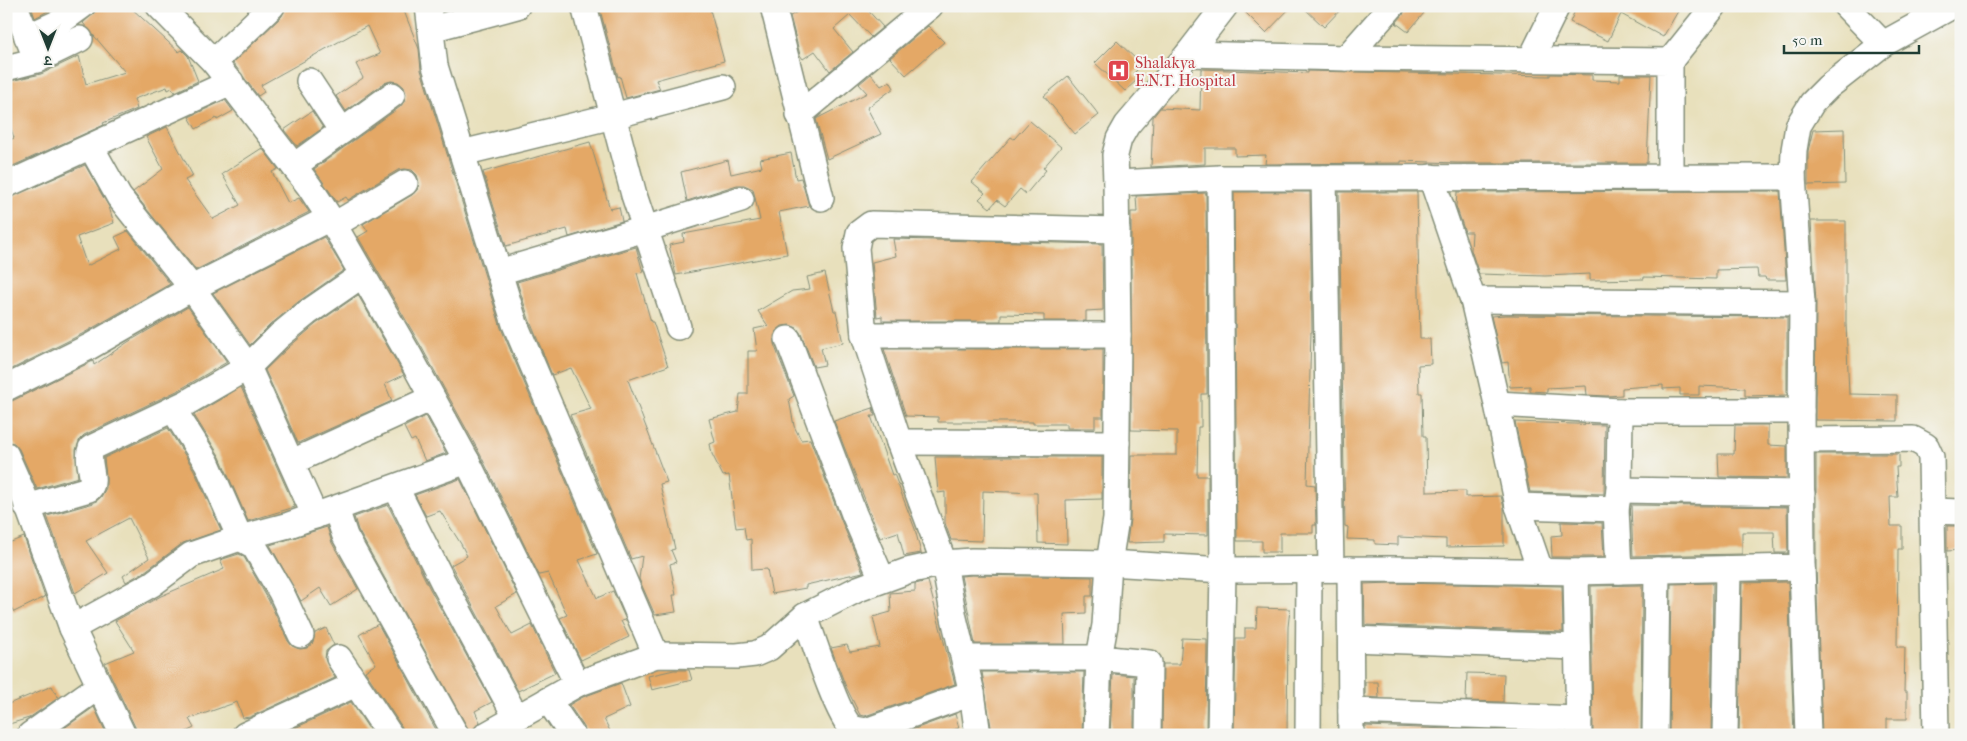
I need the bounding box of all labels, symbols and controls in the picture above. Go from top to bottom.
north arrow [22,22,72,72]
scale bar [1784,22,1920,54]
text: 50 m [1792,31,1823,49]
text: उ [44,52,53,69]
place label: Shalakya E.N.T. Hospital [1135,53,1236,90]
hospital icon: Shalakya E.N.T. Hospital [1107,59,1131,83]

